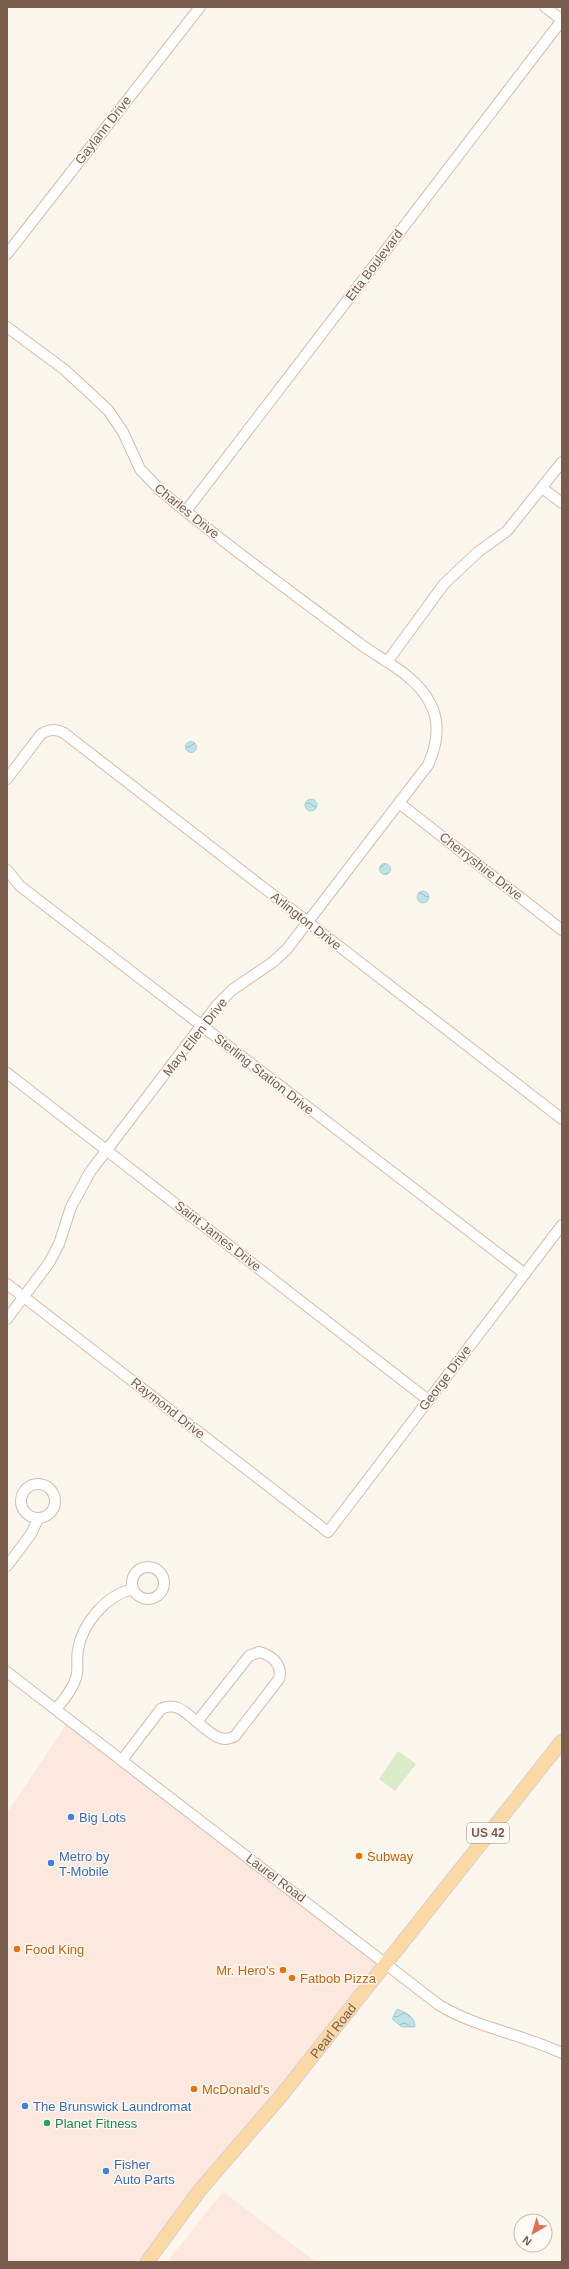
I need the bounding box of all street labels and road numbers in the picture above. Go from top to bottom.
street label: Gaylann Drive [72,93,134,167]
street label: Etta Boulevard [342,226,406,304]
street label: Charles Drive [152,480,222,542]
street label: Cherryshire Drive [437,829,525,903]
street label: Arlington Drive [268,889,344,953]
street label: Mary Ellen Drive [160,995,230,1079]
street label: Sterling Station Drive [211,1030,317,1118]
street label: Saint James Drive [172,1198,264,1274]
street label: George Drive [416,1343,474,1413]
street label: Raymond Drive [128,1375,208,1441]
road number: US 42 [467,1823,509,1843]
street label: Laurel Road [243,1851,309,1905]
street label: Pearl Road [307,2000,359,2061]

